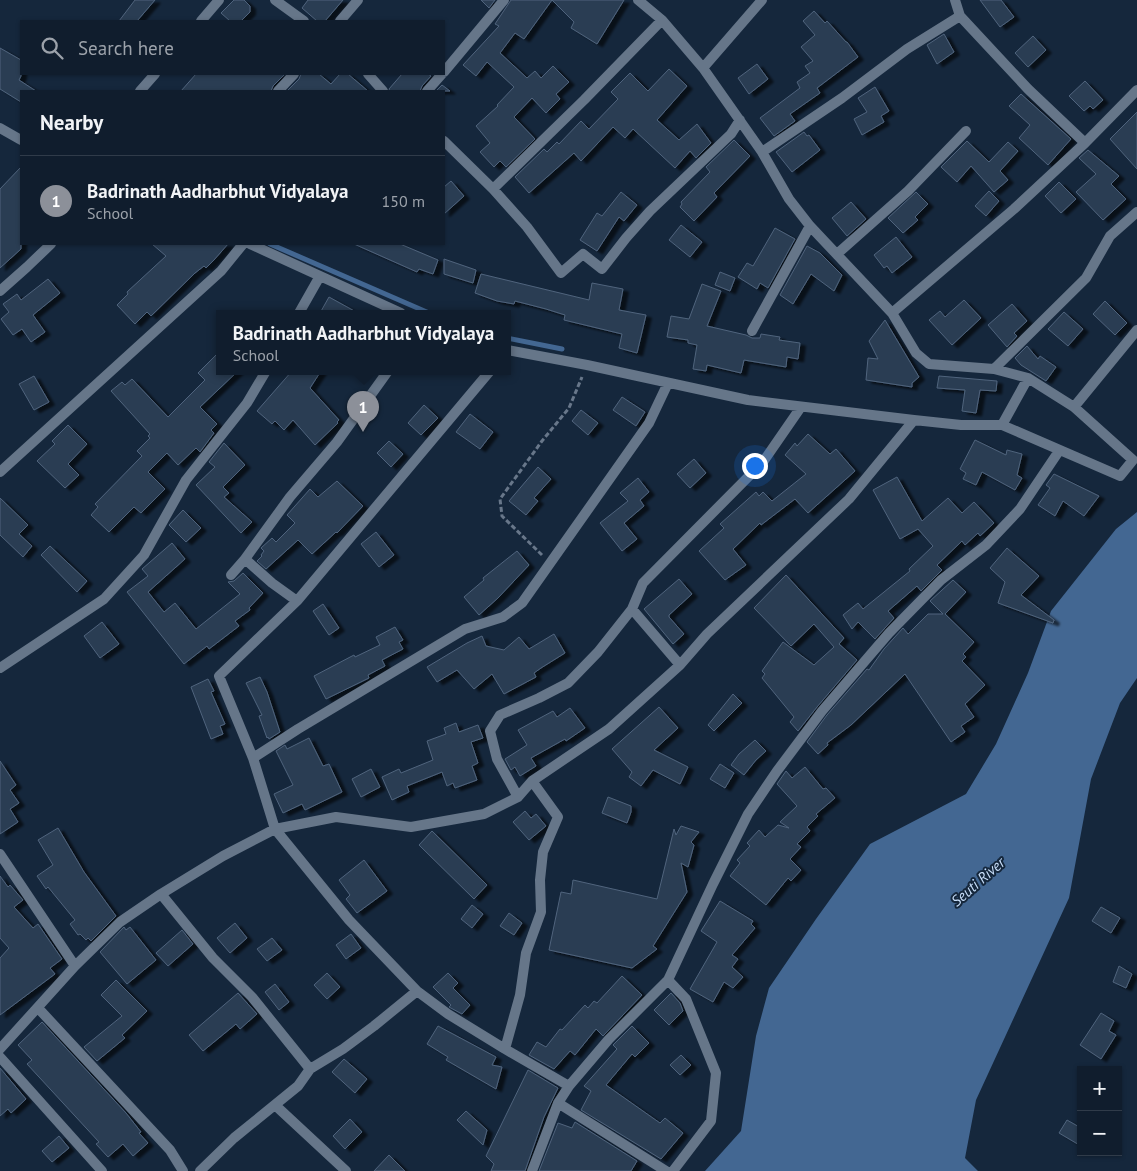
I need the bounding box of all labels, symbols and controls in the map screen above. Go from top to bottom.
search box [20,20,445,75]
icon: search [38,34,66,62]
text: Search here [78,36,174,60]
text: Nearby [40,109,103,136]
text: Badrinath Aadharbhut Vidyalaya [87,179,349,203]
text: 1 [51,191,61,211]
text: 150 m [382,191,425,211]
text: School [87,203,133,223]
popup [216,310,511,375]
text: Badrinath Aadharbhut Vidyalaya [233,321,494,345]
text: School [233,345,279,365]
pin: 1 [347,391,379,432]
your location [742,453,768,479]
water label: Seuti River [947,852,1009,910]
map controls [1077,1066,1122,1156]
button: + [1077,1066,1122,1111]
button: − [1077,1111,1122,1156]

